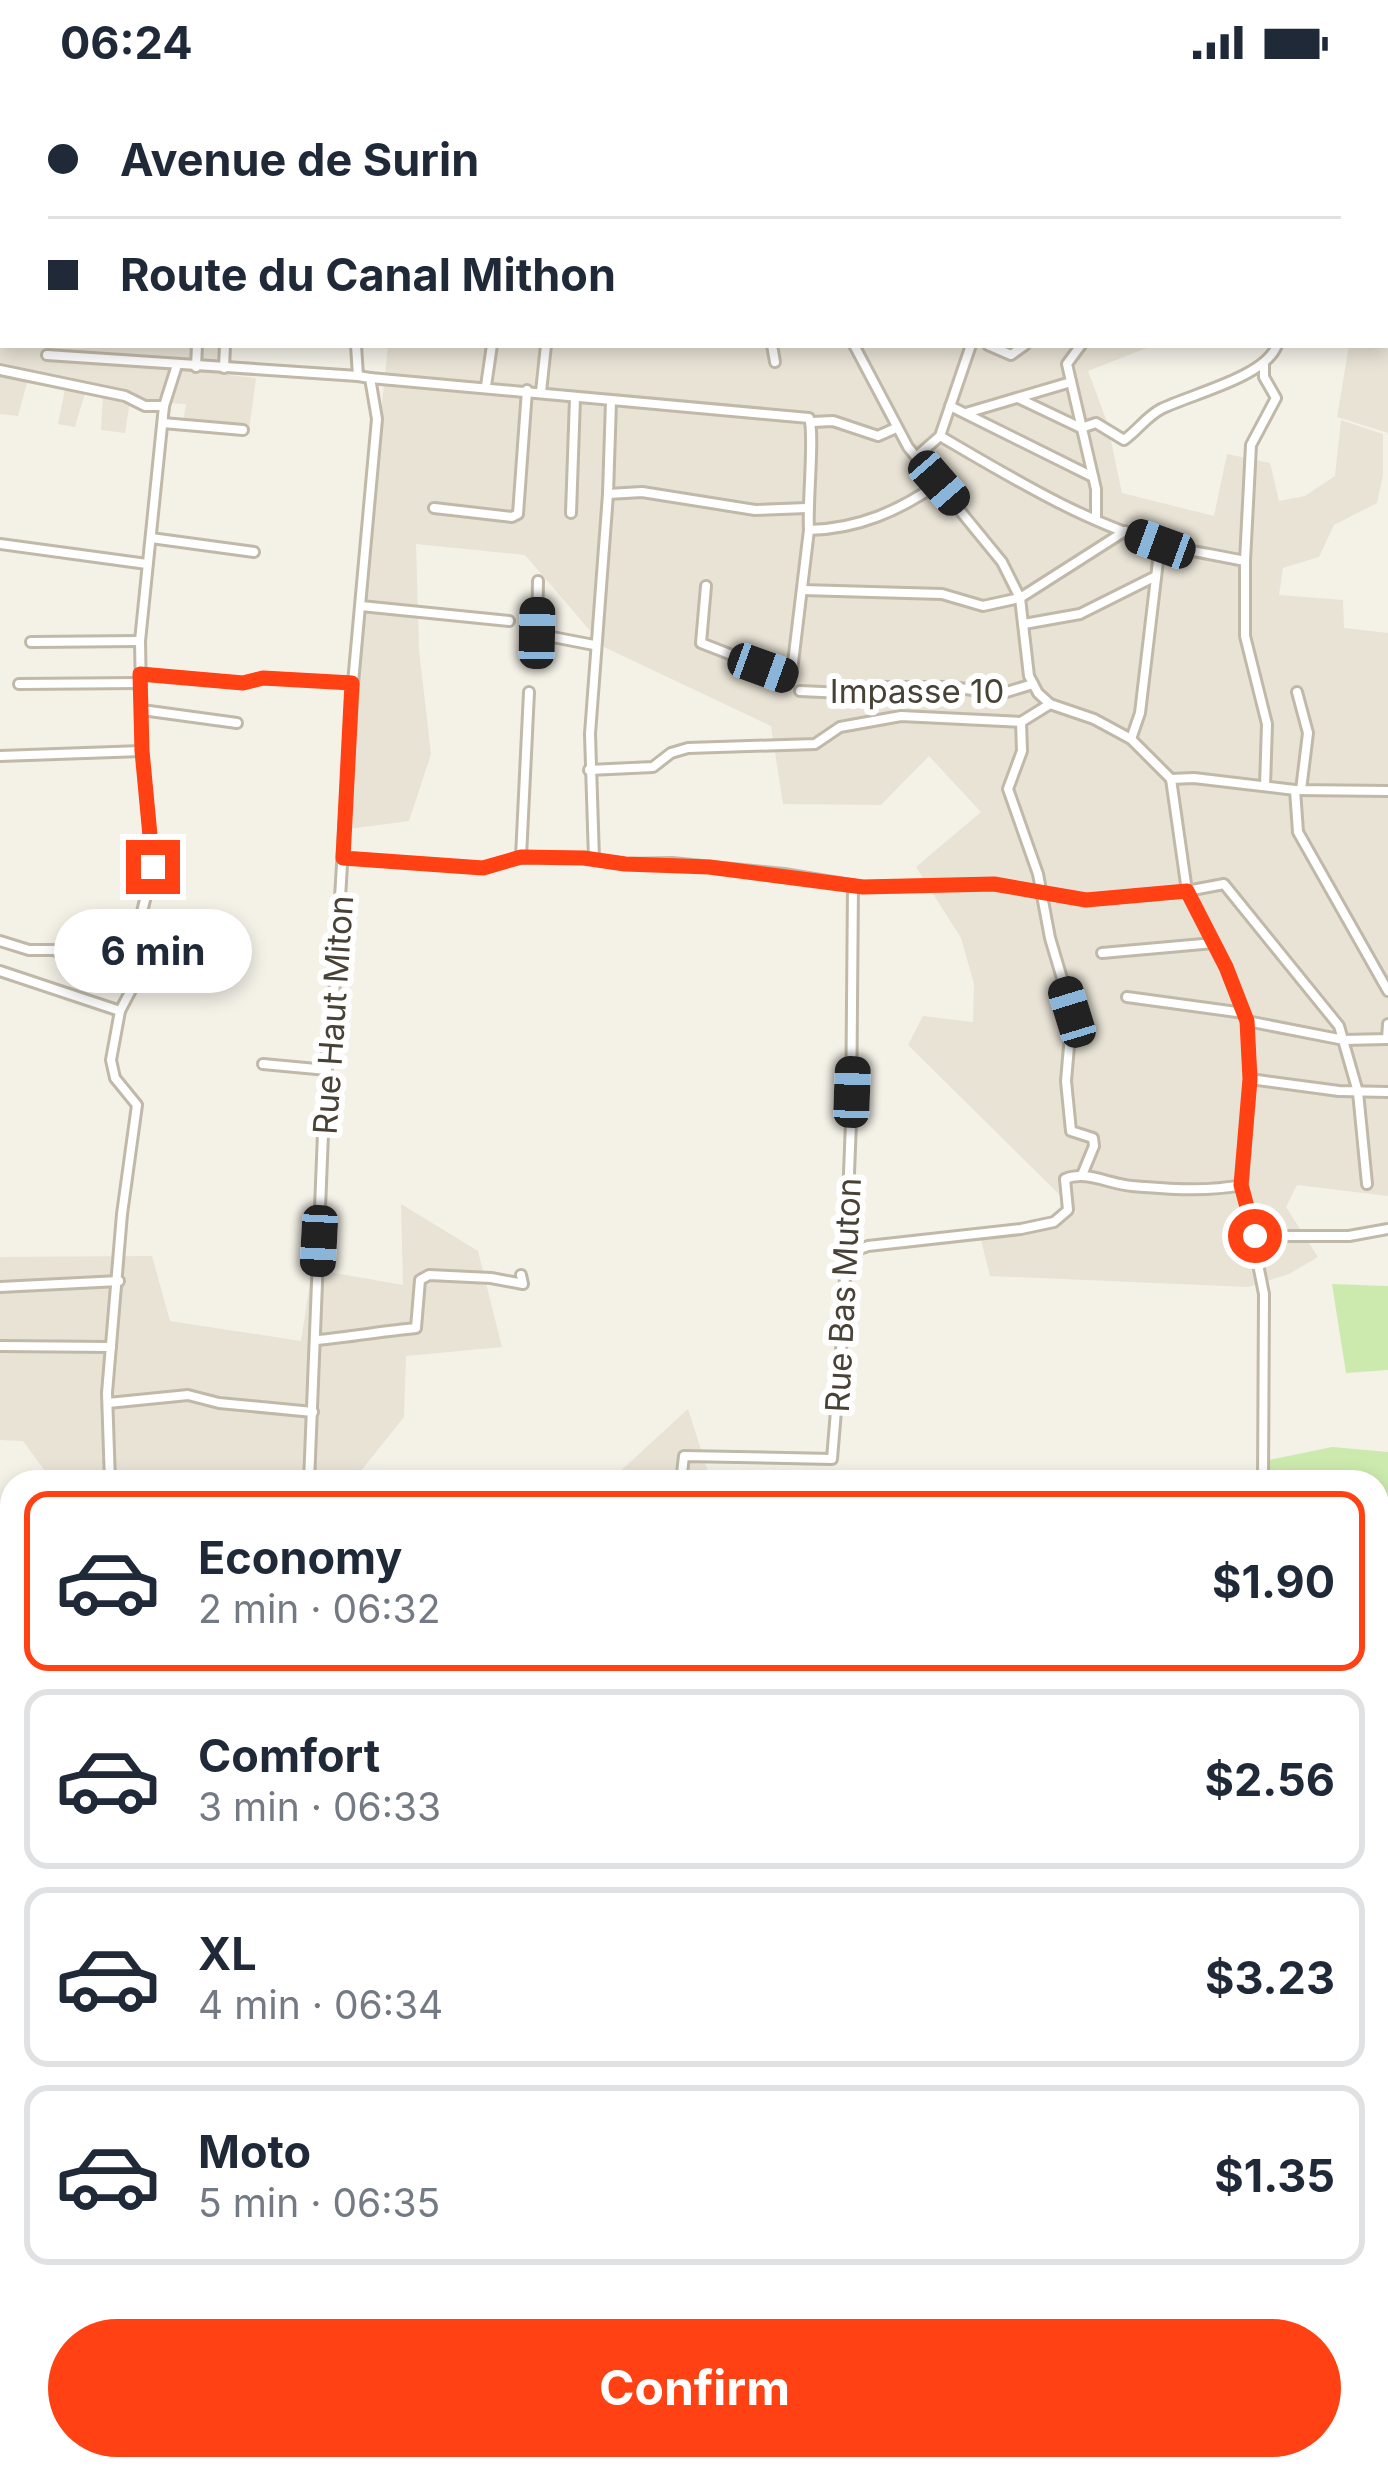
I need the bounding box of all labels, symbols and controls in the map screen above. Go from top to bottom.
text: 06:24 [60,15,193,70]
text: Avenue de Surin [120,132,479,187]
text: Route du Canal Mithon [120,247,616,302]
car [902,444,976,522]
car [1120,515,1200,573]
car [518,597,556,669]
car [723,639,803,697]
street label: Impasse 10 [830,671,1004,711]
route end [126,840,180,894]
street label: Rue Haut Miton [305,894,361,1136]
callout: 6 min [54,909,252,993]
text: 6 min [100,927,206,974]
car [1044,972,1100,1052]
car [833,1055,871,1129]
street label: Rue Bas Muton [817,1177,869,1413]
car [299,1204,339,1278]
route start [1228,1209,1282,1263]
icon: car [54,1527,162,1635]
text: Economy [198,1530,402,1585]
text: $1.90 [1212,1554,1335,1609]
text: 2 min · 06:32 [198,1585,440,1632]
icon: car [54,1725,162,1833]
text: Comfort [198,1728,380,1783]
text: $2.56 [1204,1752,1335,1807]
text: 3 min · 06:33 [198,1783,441,1830]
icon: car [54,1923,162,2031]
text: XL [198,1926,257,1981]
text: $3.23 [1205,1950,1335,2005]
text: 4 min · 06:34 [198,1981,443,2028]
icon: car [54,2121,162,2229]
text: Moto [198,2124,311,2179]
text: $1.35 [1214,2148,1335,2203]
text: 5 min · 06:35 [198,2179,440,2226]
button: Confirm [48,2319,1341,2457]

